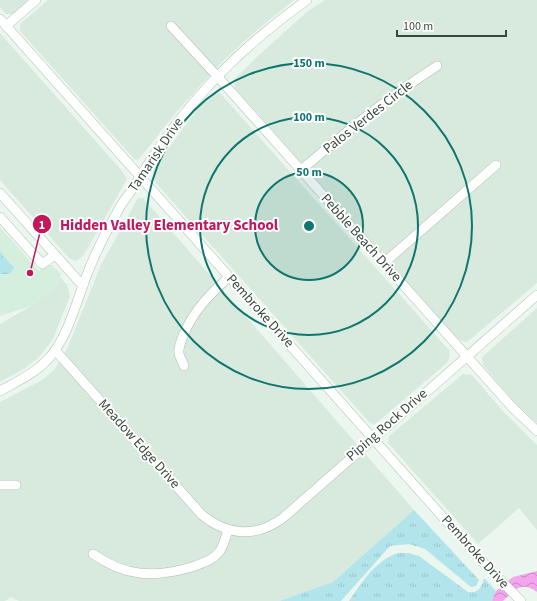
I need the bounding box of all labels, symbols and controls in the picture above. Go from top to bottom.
scale bar [397,12,506,38]
text: 100 m [403,18,433,35]
text: 150 m [293,55,325,72]
street label: Palos Verdes Circle [319,75,417,159]
text: 100 m [293,109,325,126]
street label: Tamarisk Drive [124,114,188,196]
text: 50 m [296,164,322,181]
street label: Pebble Beach Drive [316,190,406,287]
callout: Hidden Valley Elementary School [32,211,286,238]
text: Hidden Valley Elementary School [60,215,279,236]
text: 1 [39,217,45,234]
centre of rings [302,219,316,233]
street label: Pembroke Drive [221,270,299,352]
street label: Piping Rock Drive [342,384,432,466]
street label: Meadow Edge Drive [93,395,185,493]
street label: Pembroke Drive [436,511,514,593]

